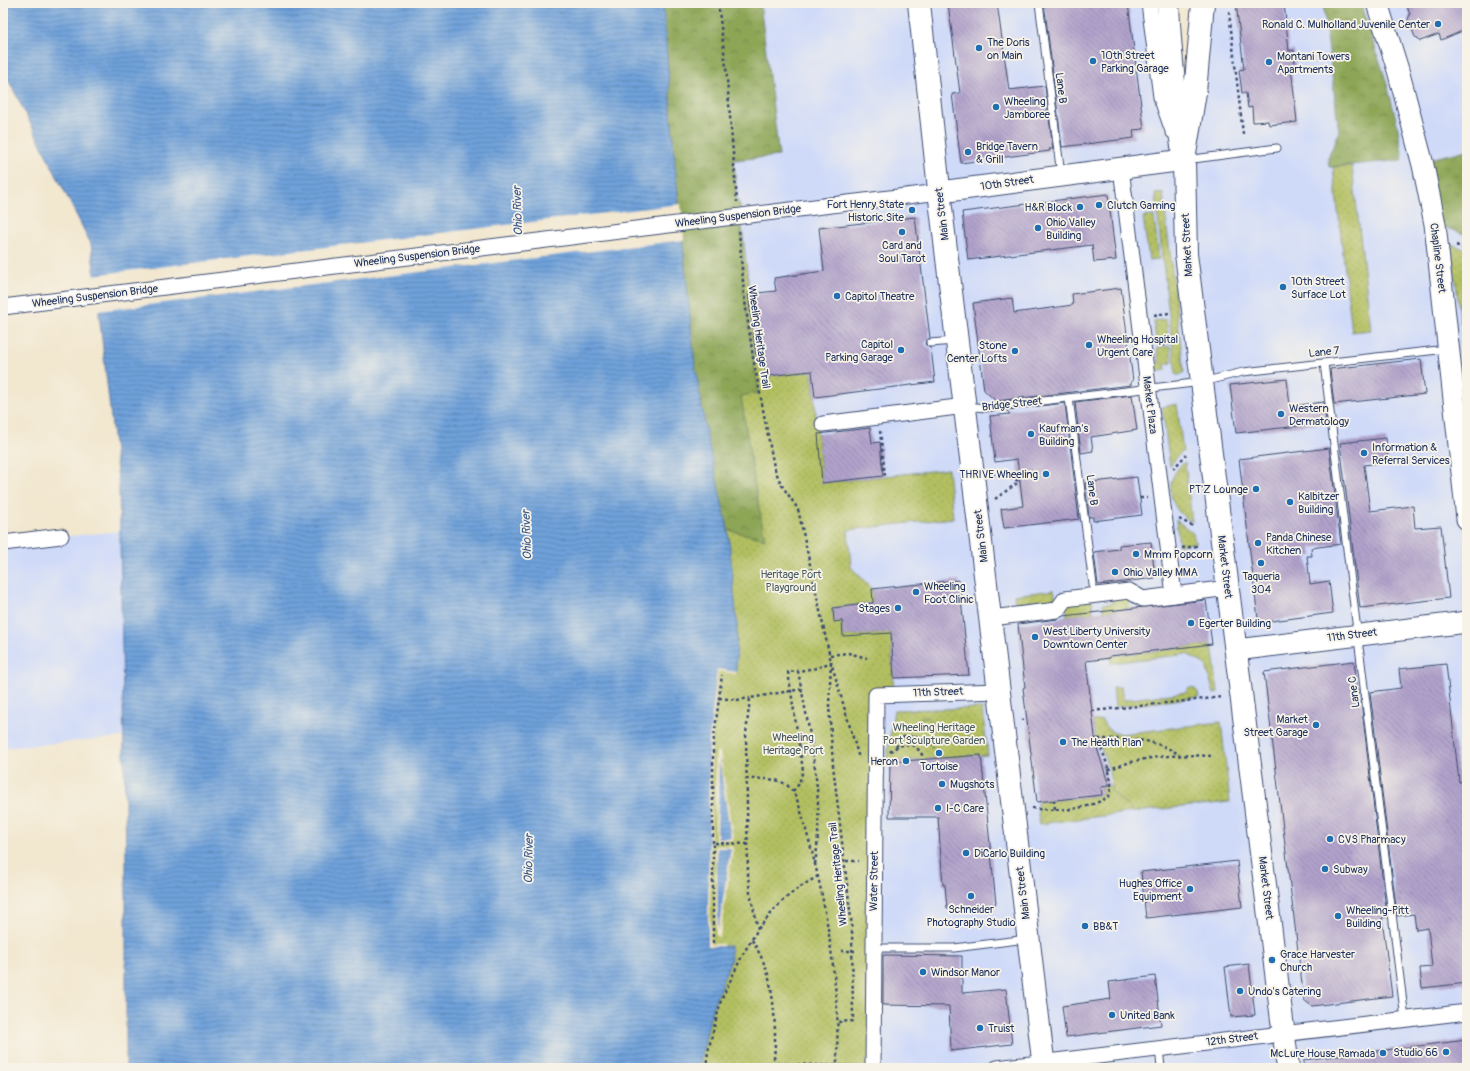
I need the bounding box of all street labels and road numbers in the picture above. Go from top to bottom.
street label: Lane B [1053,72,1069,104]
street label: 10th Street [980,173,1035,193]
street label: Main Street [932,186,952,241]
street label: Wheeling Suspension Bridge [674,202,802,230]
street label: Market Street [1179,212,1195,277]
street label: Chapline Street [1427,222,1449,294]
street label: Wheeling Suspension Bridge [353,242,481,270]
street label: Wheeling Suspension Bridge [31,282,159,310]
street label: Wheeling Heritage Trail [745,285,773,389]
street label: Lane 7 [1308,344,1340,360]
street label: Market Plaza [1140,375,1160,435]
street label: Bridge Street [981,394,1043,414]
street label: Lane B [1084,474,1100,506]
street label: Main Street [971,508,991,563]
street label: Market Street [1215,535,1235,600]
street label: 11th Street [1326,625,1378,645]
street label: Lane C [1346,675,1362,709]
street label: 11th Street [913,685,964,699]
street label: Wheeling Heritage Trail [826,822,850,926]
street label: Water Street [867,850,881,911]
street label: Market Street [1256,856,1276,921]
street label: Main Street [1013,865,1033,920]
street label: 12th Street [1205,1029,1259,1049]

